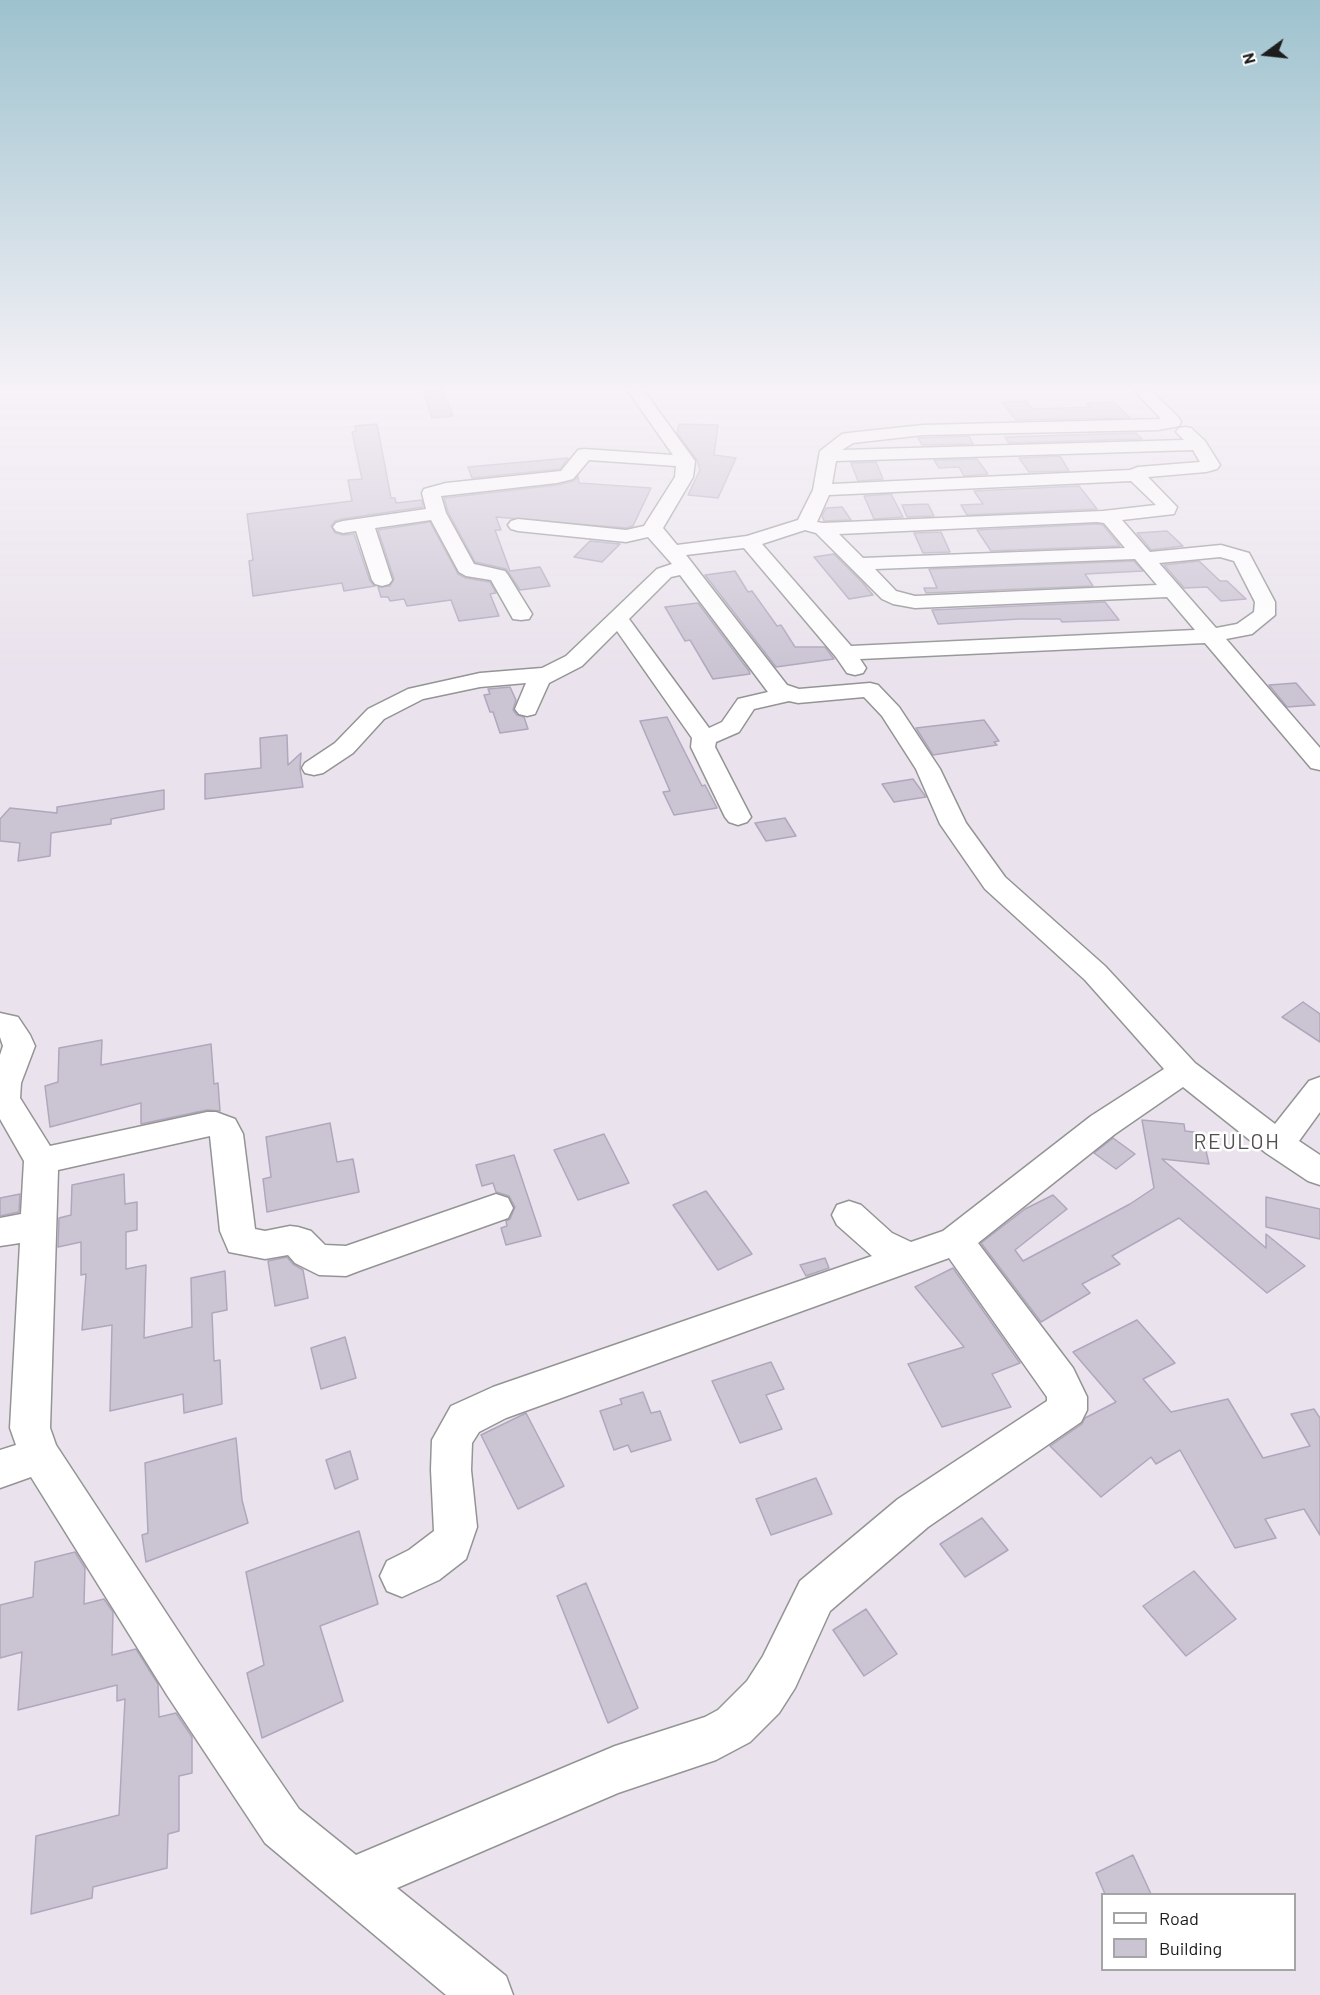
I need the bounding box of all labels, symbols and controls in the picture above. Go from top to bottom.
north arrow [1236,24,1296,84]
text: N [1238,51,1259,66]
district label: REULOH [1194,1129,1280,1155]
legend [1101,1893,1296,1971]
text: Road [1159,1907,1199,1929]
text: Building [1159,1937,1222,1959]

